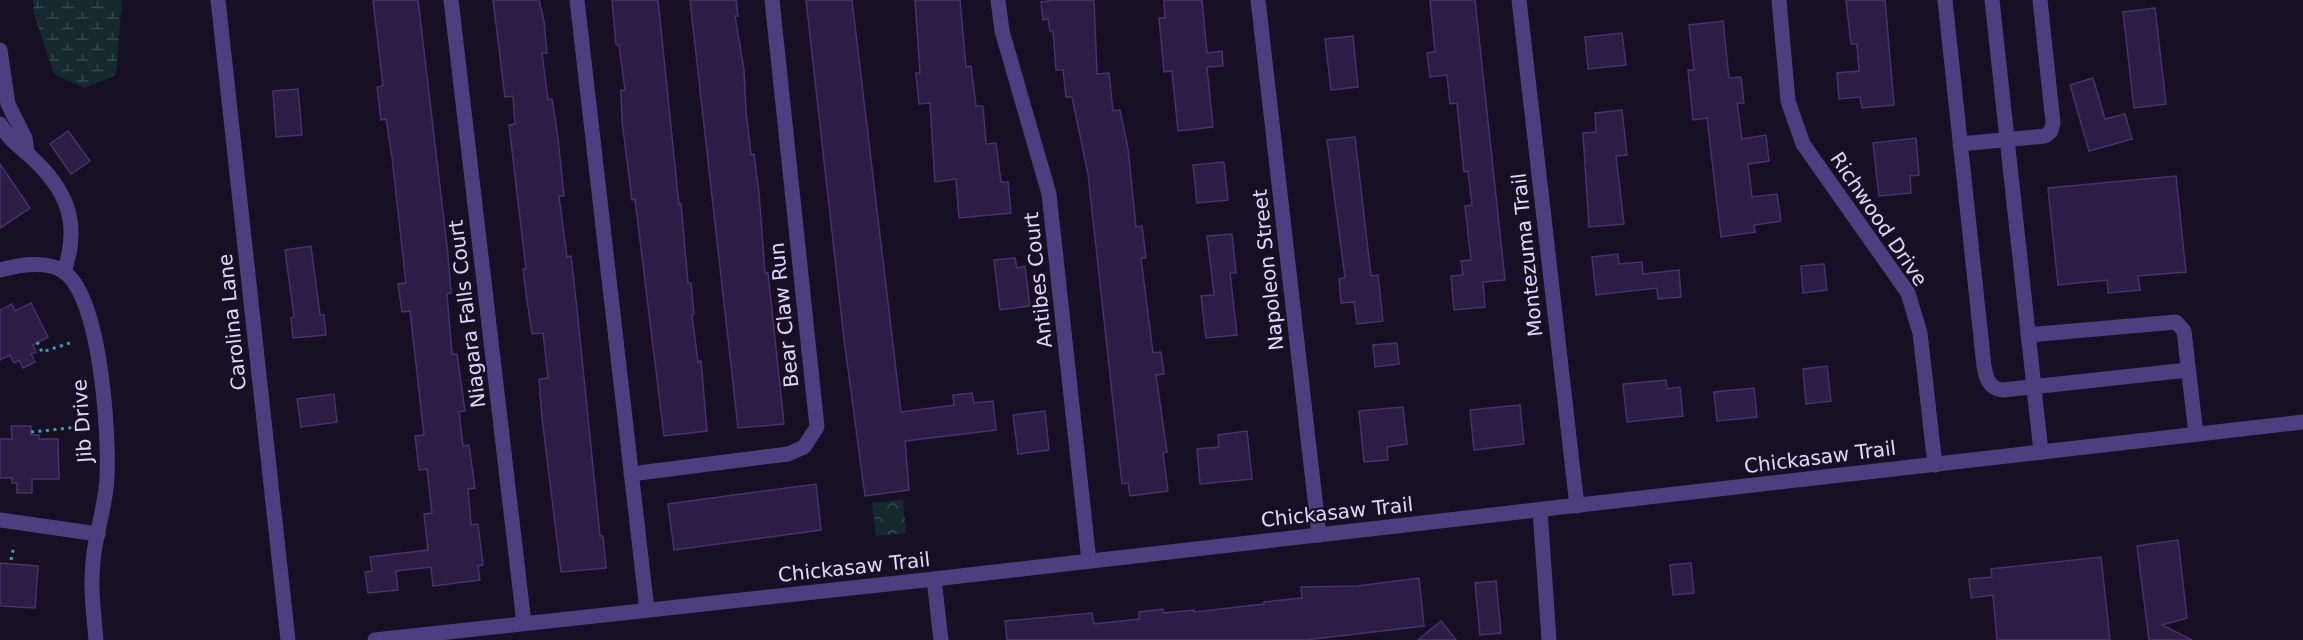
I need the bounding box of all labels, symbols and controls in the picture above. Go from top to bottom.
street label: Richwood Drive [1825,147,1933,291]
street label: Montezuma Trail [1506,172,1548,338]
street label: Napoleon Street [1248,188,1288,352]
street label: Antibes Court [1019,211,1057,349]
street label: Niagara Falls Court [444,218,490,409]
street label: Bear Claw Run [764,241,804,389]
street label: Carolina Lane [213,253,251,391]
street label: Jib Drive [67,378,97,466]
street label: Chickasaw Trail [1743,436,1897,478]
street label: Chickasaw Trail [1260,492,1414,532]
street label: Chickasaw Trail [777,547,931,587]

